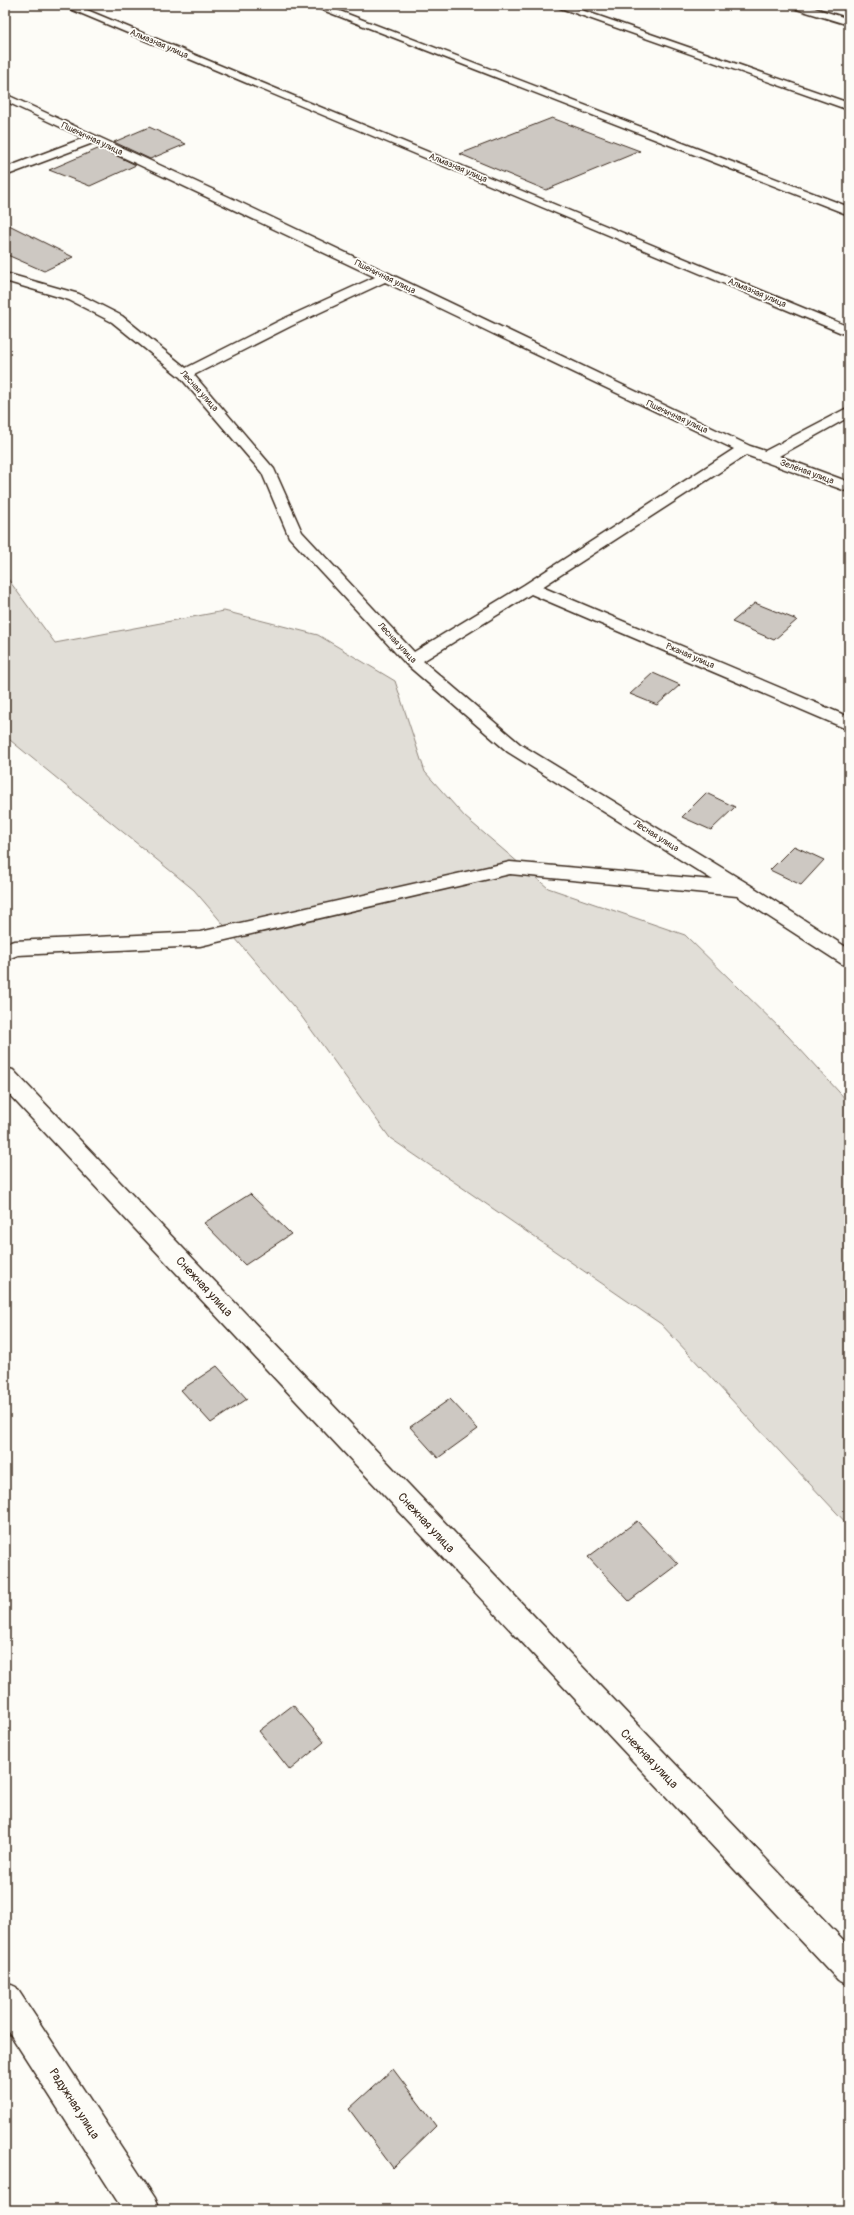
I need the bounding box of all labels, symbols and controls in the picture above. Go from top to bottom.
street label: Алмазная улица [128,27,190,61]
street label: Пшеничная улица [60,120,124,158]
street label: Алмазная улица [427,151,489,185]
street label: Пшеничная улица [353,257,417,297]
street label: Алмазная улица [726,276,788,310]
street label: Лесная улица [177,367,220,414]
street label: Пшеничная улица [645,398,709,436]
street label: Зелёная улица [778,457,836,487]
street label: Лесная улица [375,620,419,666]
street label: Ржаная улица [664,641,716,671]
street label: Лесная улица [630,817,681,854]
street label: Снежная улица [172,1254,236,1320]
street label: Снежная улица [394,1490,458,1556]
street label: Снежная улица [617,1726,681,1792]
street label: Радужная улица [46,2066,103,2143]

